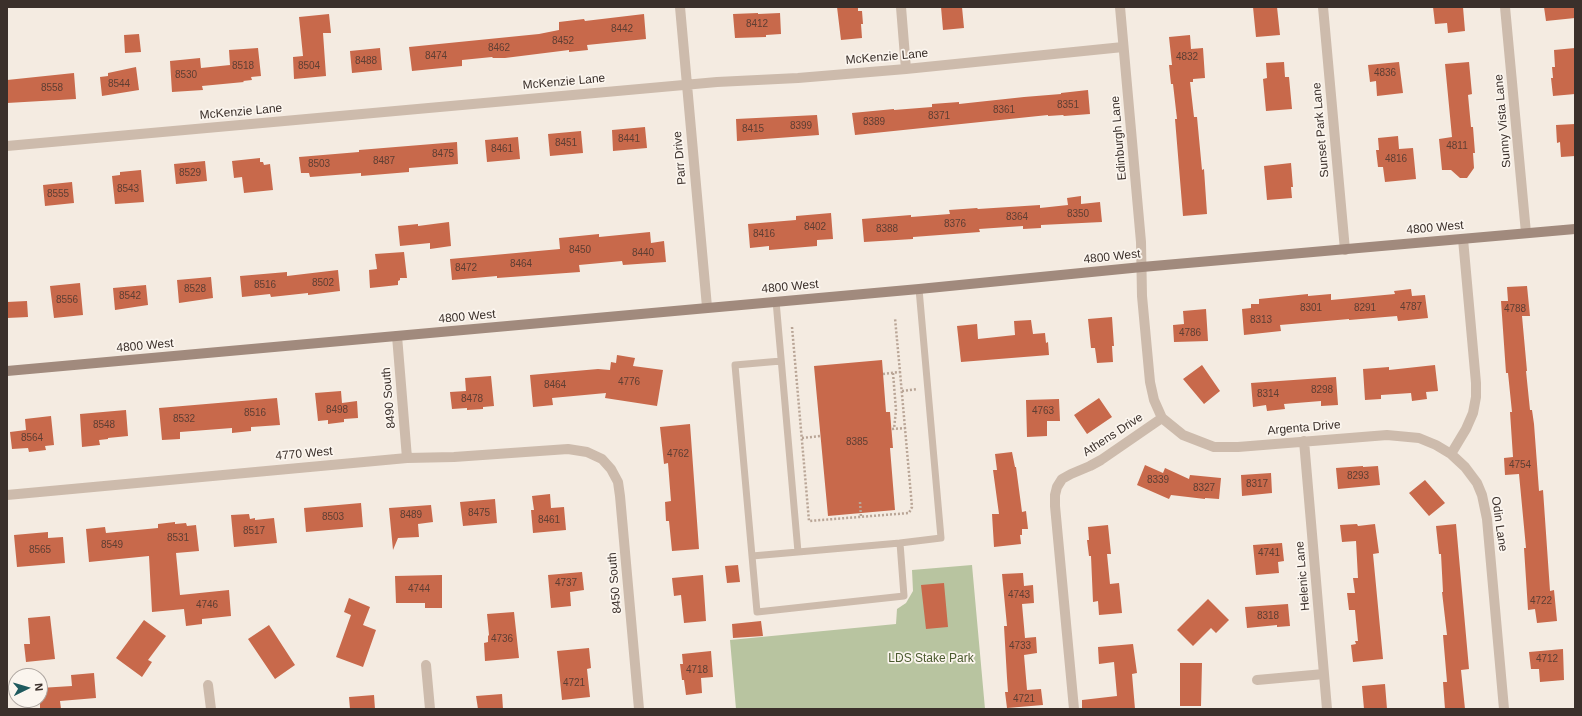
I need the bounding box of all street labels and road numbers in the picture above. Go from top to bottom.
street label: McKenzie Lane [845,46,929,68]
street label: McKenzie Lane [522,71,606,93]
street label: Sunny Vista Lane [1492,74,1514,168]
street label: Sunset Park Lane [1310,82,1332,178]
street label: Edinburgh Lane [1108,95,1130,181]
street label: McKenzie Lane [199,101,283,123]
street label: Parr Drive [670,130,690,186]
street label: 4800 West [1406,218,1464,238]
street label: 4800 West [1083,247,1141,267]
street label: 4800 West [761,277,819,297]
street label: 4800 West [438,307,496,327]
street label: 4800 West [116,336,174,356]
street label: 8490 South [379,367,399,429]
street label: Athens Drive [1080,410,1146,460]
street label: Argenta Drive [1267,418,1341,438]
street label: 4770 West [275,444,333,464]
street label: Odin Lane [1488,496,1510,552]
street label: Helenic Lane [1293,540,1313,612]
street label: 8450 South [605,552,625,614]

